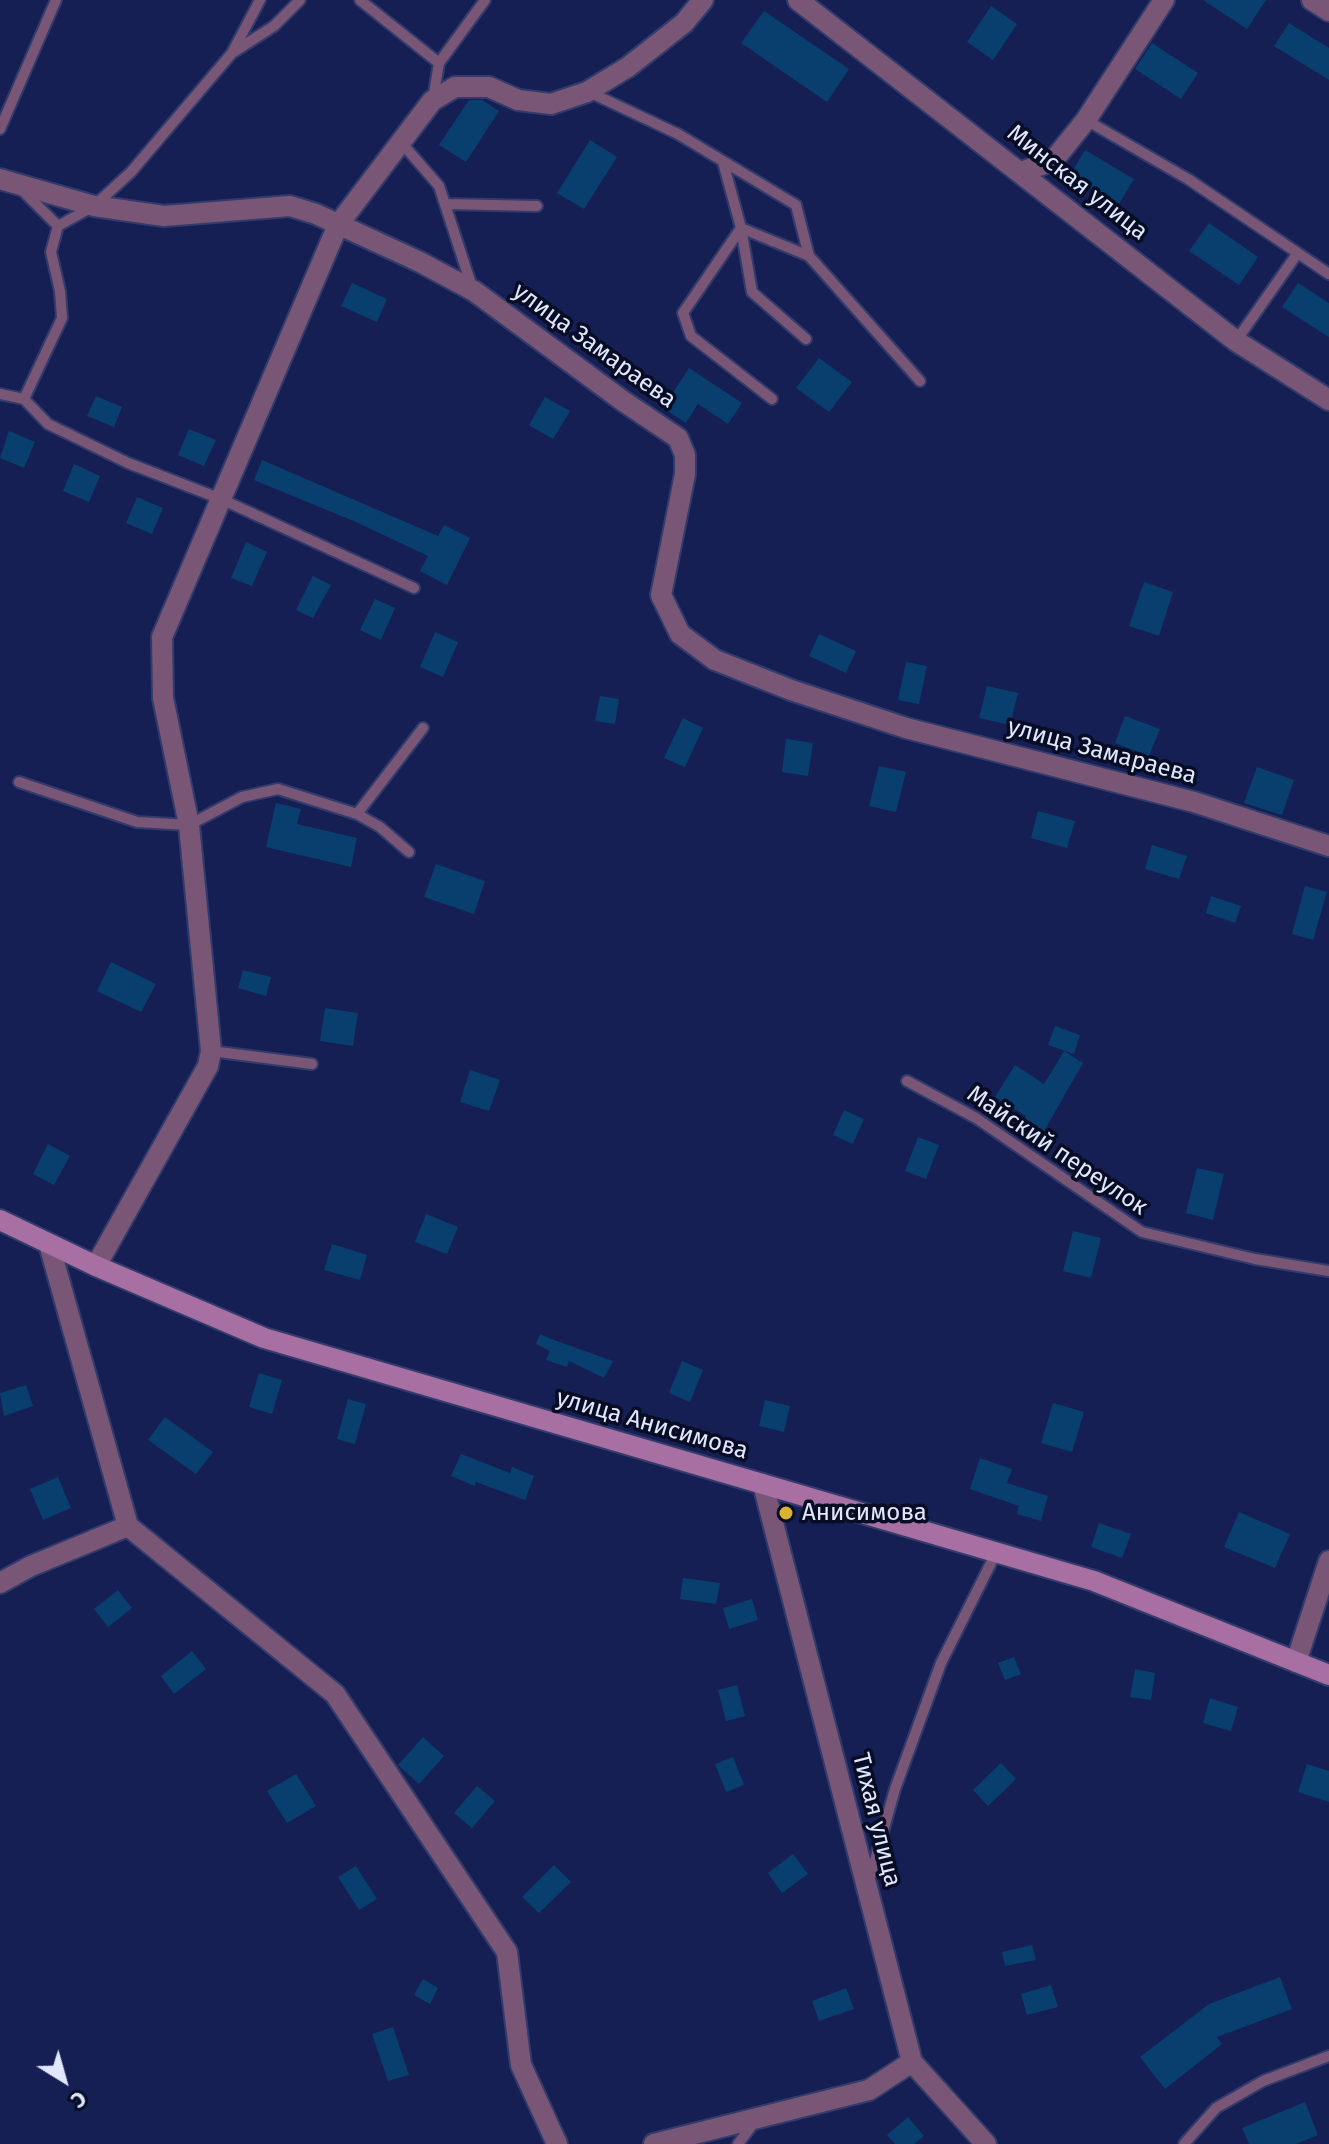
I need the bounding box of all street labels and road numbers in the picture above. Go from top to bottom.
street label: Минская улица [1001,119,1153,247]
street label: улица Замараева [507,277,681,415]
street label: улица Замараева [1004,713,1200,791]
street label: Майский переулок [961,1080,1153,1222]
street label: улица Анисимова [553,1384,751,1466]
street label: Тихая улица [845,1750,907,1890]

